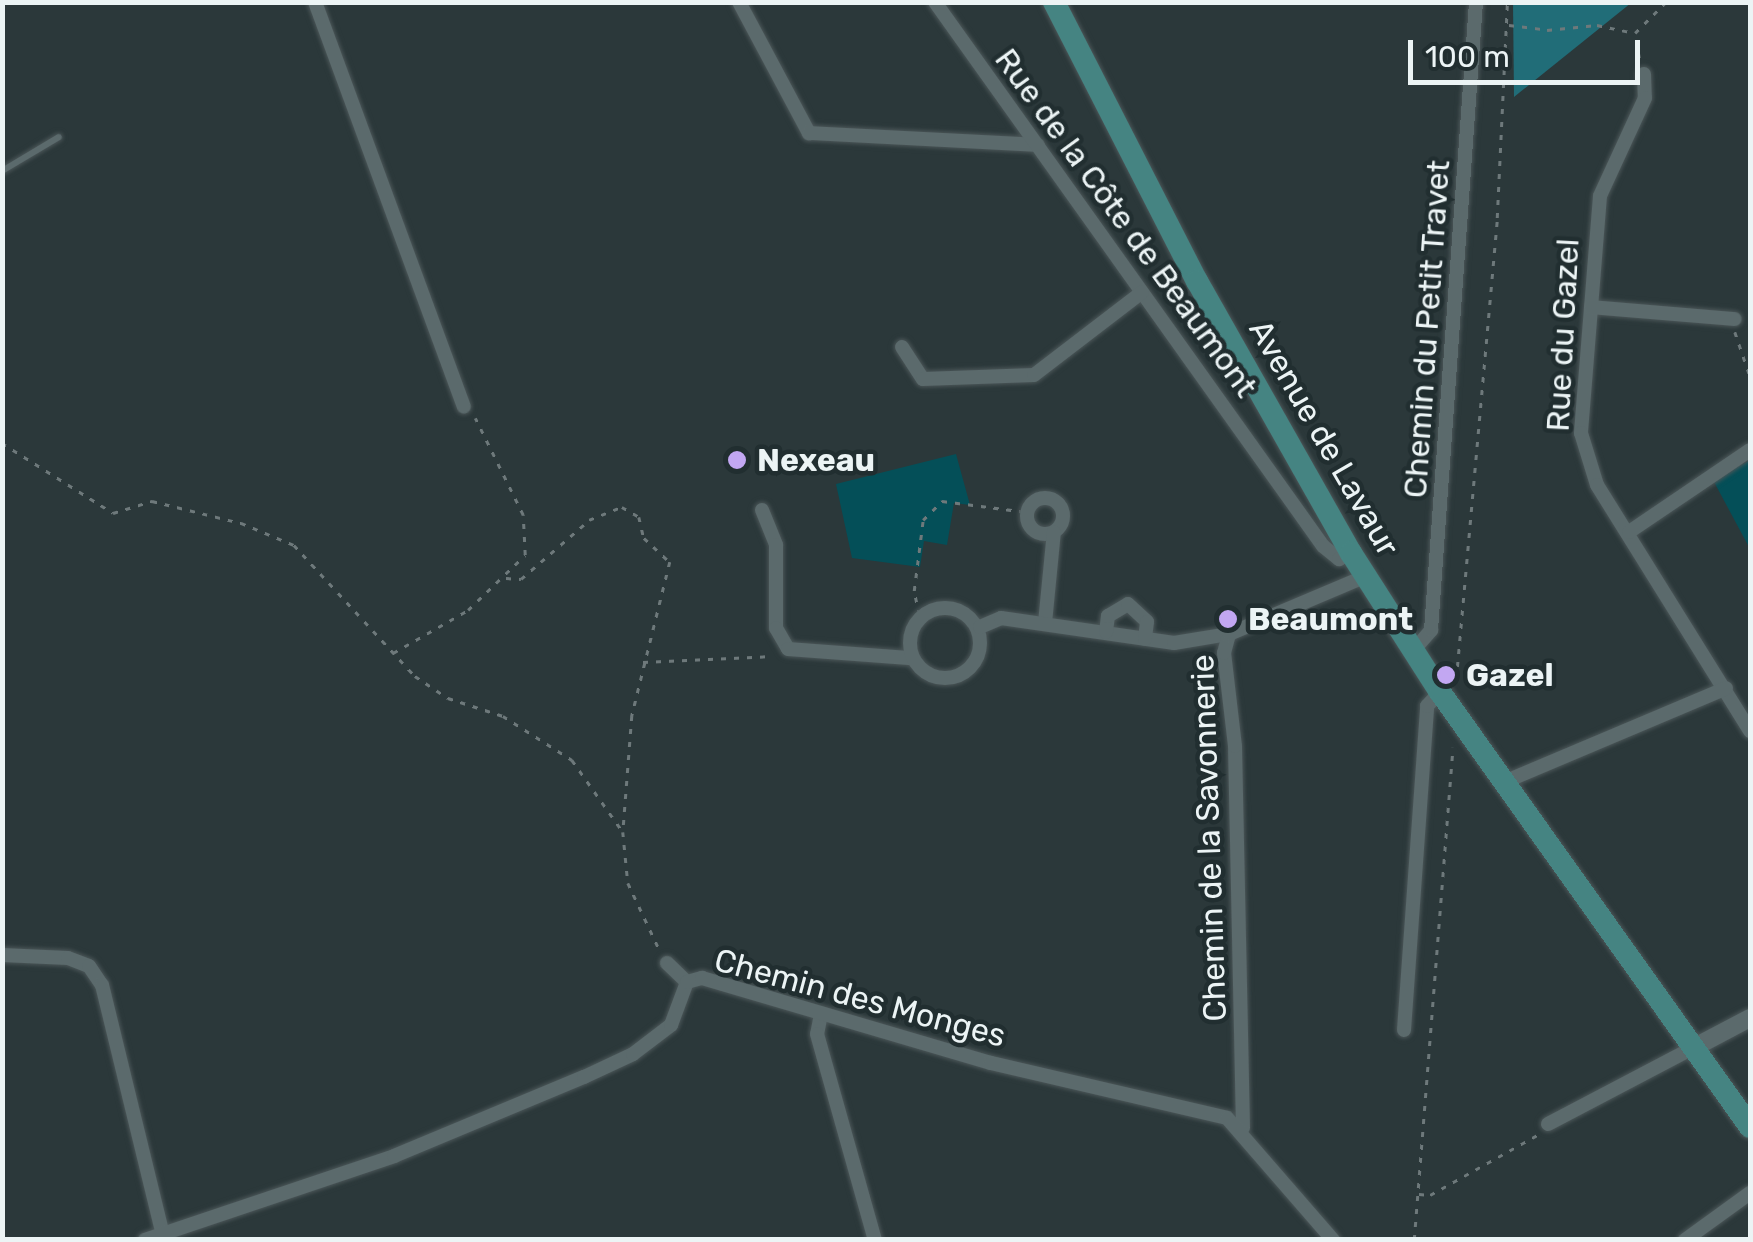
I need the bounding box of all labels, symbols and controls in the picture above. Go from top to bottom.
scale bar [1413,20,1646,82]
text: 100 m [1425,39,1510,75]
street label: Rue de la Côte de Beaumont [987,41,1265,405]
street label: Chemin du Petit Travet [1396,158,1458,500]
street label: Rue du Gazel [1539,237,1587,433]
street label: Avenue de Lavaur [1241,313,1407,563]
place label: Nexeau [757,441,875,479]
marker: Nexeau [726,449,748,471]
place label: Beaumont [1248,600,1413,638]
marker: Beaumont [1217,608,1239,630]
street label: Chemin de la Savonnerie [1183,654,1235,1022]
place label: Gazel [1466,656,1554,694]
marker: Gazel [1435,664,1457,686]
street label: Chemin des Monges [710,941,1010,1055]

